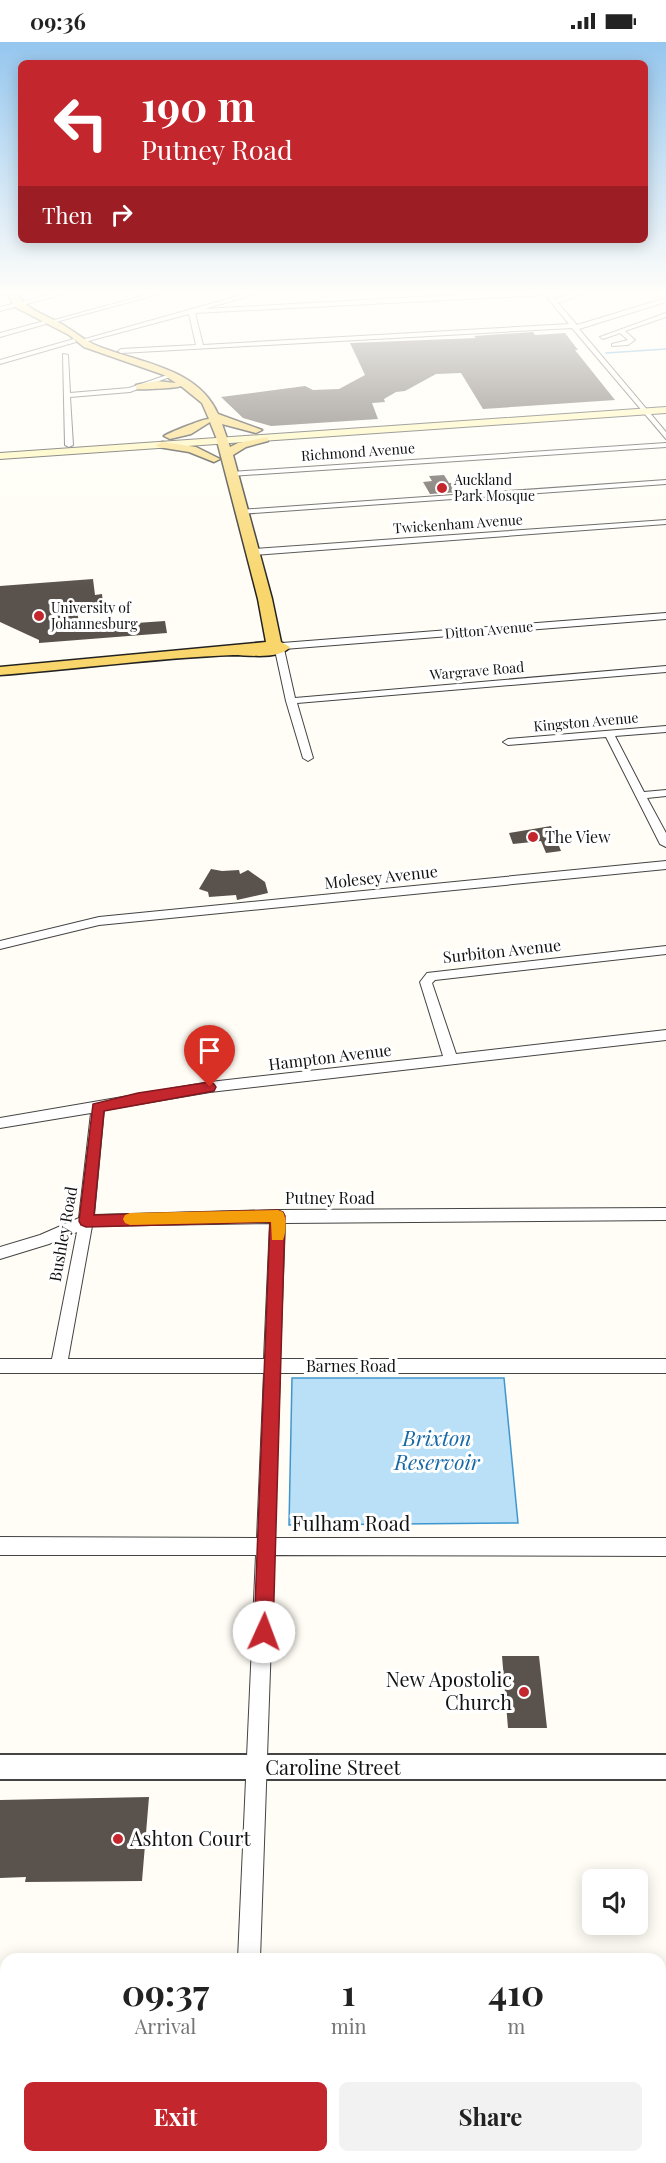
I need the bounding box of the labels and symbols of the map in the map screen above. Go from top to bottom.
street label: Richmond Avenue [300,438,415,465]
place label: Auckland Park Mosque [453,470,535,505]
marker: Auckland Park Mosque [435,481,449,495]
street label: Twickenham Avenue [392,509,523,538]
place label: University of Johannesburg [50,598,138,633]
marker: University of Johannesburg [32,609,46,623]
street label: Ditton Avenue [444,616,534,643]
street label: Wargrave Road [428,657,525,684]
street label: Kingston Avenue [533,707,639,736]
place label: The View [545,826,611,847]
marker: The View [526,830,540,844]
street label: Molesey Avenue [323,860,439,893]
street label: Surbiton Avenue [442,934,562,967]
pin [184,1025,235,1087]
street label: Hampton Avenue [267,1039,393,1074]
street label: Bushley Road [44,1185,81,1283]
street label: Putney Road [285,1187,375,1208]
street label: Barnes Road [306,1355,396,1376]
water label: Brixton Reservoir [393,1423,481,1475]
street label: Fulham Road [292,1509,411,1536]
position arrow [232,1600,296,1664]
place label: New Apostolic Church [386,1665,512,1715]
marker: New Apostolic Church [517,1685,531,1699]
street label: Caroline Street [265,1753,402,1780]
place label: Ashton Court [129,1824,251,1851]
marker: Ashton Court [111,1832,125,1846]

